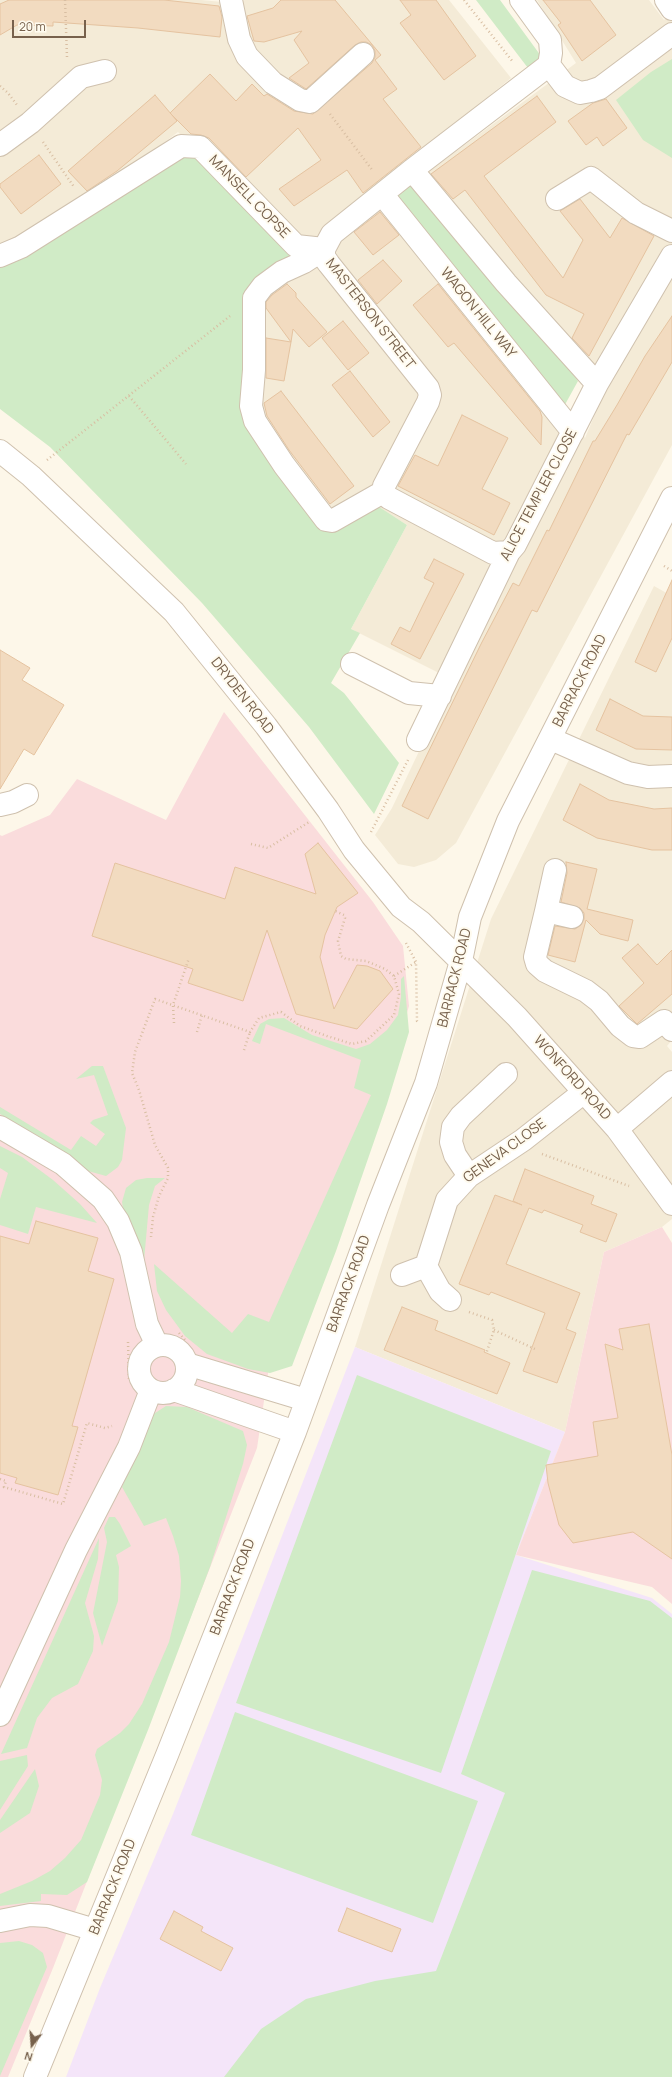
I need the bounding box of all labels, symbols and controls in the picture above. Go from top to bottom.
scale bar [14,12,88,38]
text: 20 m [19,18,46,35]
street label: MANSELL COPSE [205,152,293,242]
street label: MASTERSON STREET [322,255,418,373]
street label: WAGON HILL WAY [437,265,519,361]
street label: ALICE TEMPLER CLOSE [497,426,581,564]
street label: BARRACK ROAD [549,632,611,730]
street label: DRYDEN ROAD [207,654,277,738]
street label: BARRACK ROAD [435,927,475,1029]
street label: WONFORD ROAD [530,1032,614,1124]
street label: GENEVA CLOSE [460,1115,550,1187]
street label: BARRACK ROAD [324,1233,374,1335]
street label: BARRACK ROAD [207,1536,259,1638]
street label: BARRACK ROAD [86,1837,140,1937]
north arrow [12,2025,52,2065]
text: N [22,2049,34,2065]

